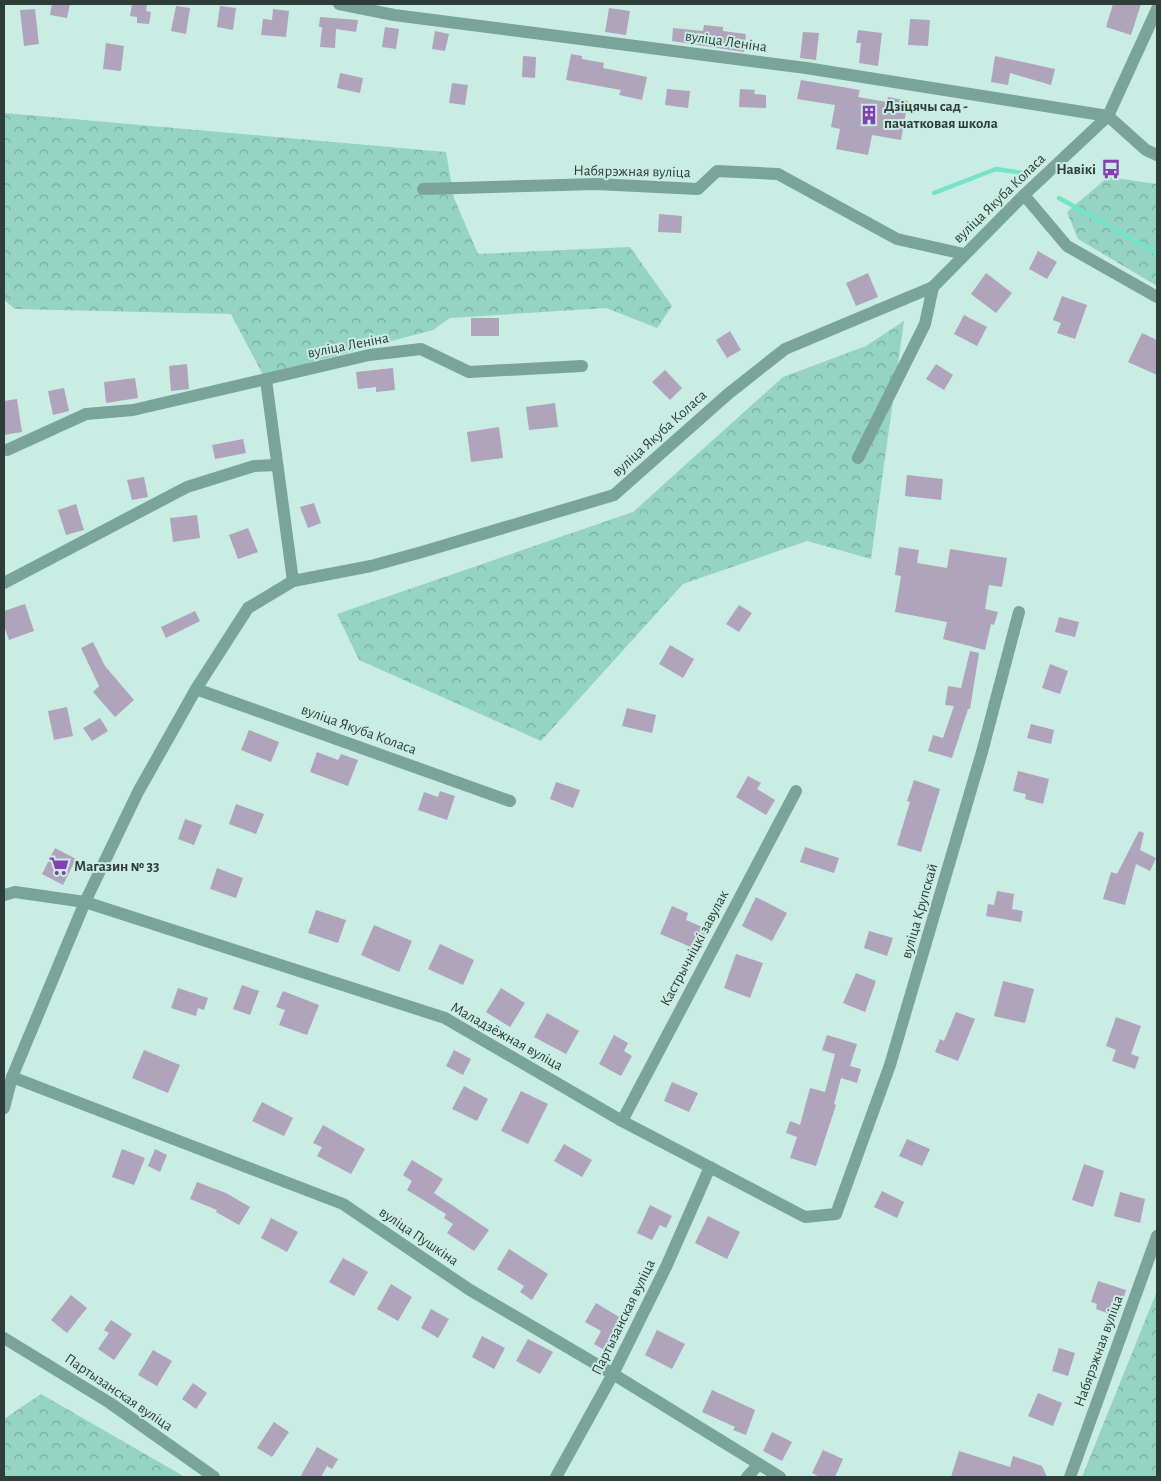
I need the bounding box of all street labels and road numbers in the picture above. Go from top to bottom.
street label: вуліца Леніна [684,28,768,55]
street label: вуліца Якуба Коласа [950,151,1048,246]
street label: Набярэжная вуліца [573,163,691,180]
street label: вуліца Леніна [306,330,390,361]
street label: вуліца Якуба Коласа [609,387,710,480]
street label: вуліца Якуба Коласа [299,702,419,757]
street label: вуліца Крупскай [899,862,940,960]
street label: Кастрычніцкі завулак [658,888,731,1009]
street label: Маладзёжная вуліца [448,999,565,1073]
street label: вуліца Пушкіна [376,1204,461,1269]
street label: Партызанская вуліца [589,1257,658,1377]
street label: Набярэжная вуліца [1071,1293,1126,1409]
street label: Партызанская вуліца [62,1351,175,1434]

